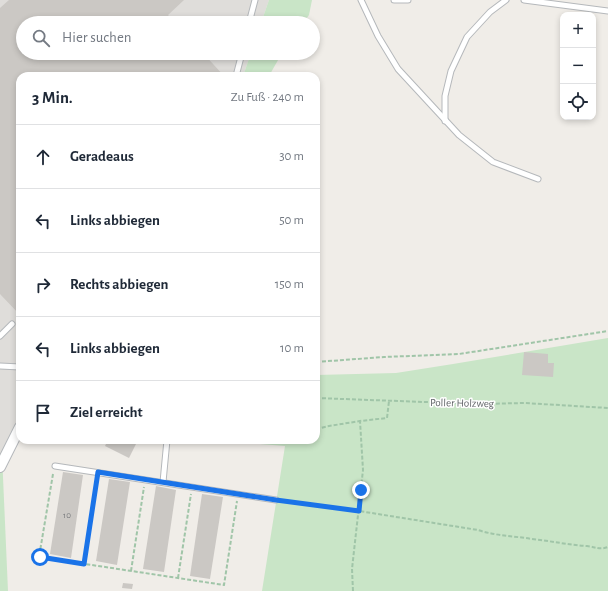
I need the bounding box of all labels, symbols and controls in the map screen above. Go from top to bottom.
map controls [560,12,596,120]
button: + [560,12,596,48]
search box [16,16,320,60]
icon: search [30,27,52,49]
text: Hier suchen [62,30,132,45]
button: − [560,48,596,84]
button: locate [560,84,596,120]
text: 3 Min. [32,89,73,106]
text: Zu Fuß · 240 m [231,91,304,104]
icon: ahead [32,146,54,168]
text: Geradeaus [70,149,134,164]
text: 30 m [279,150,304,163]
icon: left [32,210,54,232]
text: Links abbiegen [70,213,160,228]
text: 50 m [279,214,304,227]
icon: right [32,274,54,296]
text: Rechts abbiegen [70,277,168,292]
text: 150 m [275,278,304,291]
icon: left [32,338,54,360]
text: Links abbiegen [70,341,160,356]
text: 10 m [280,342,304,355]
street label: Poller Holzweg [430,397,495,409]
icon: arrive [32,402,54,424]
text: Ziel erreicht [70,405,143,420]
route end [352,481,370,499]
house number: 10 [63,511,71,520]
route start [31,548,49,566]

